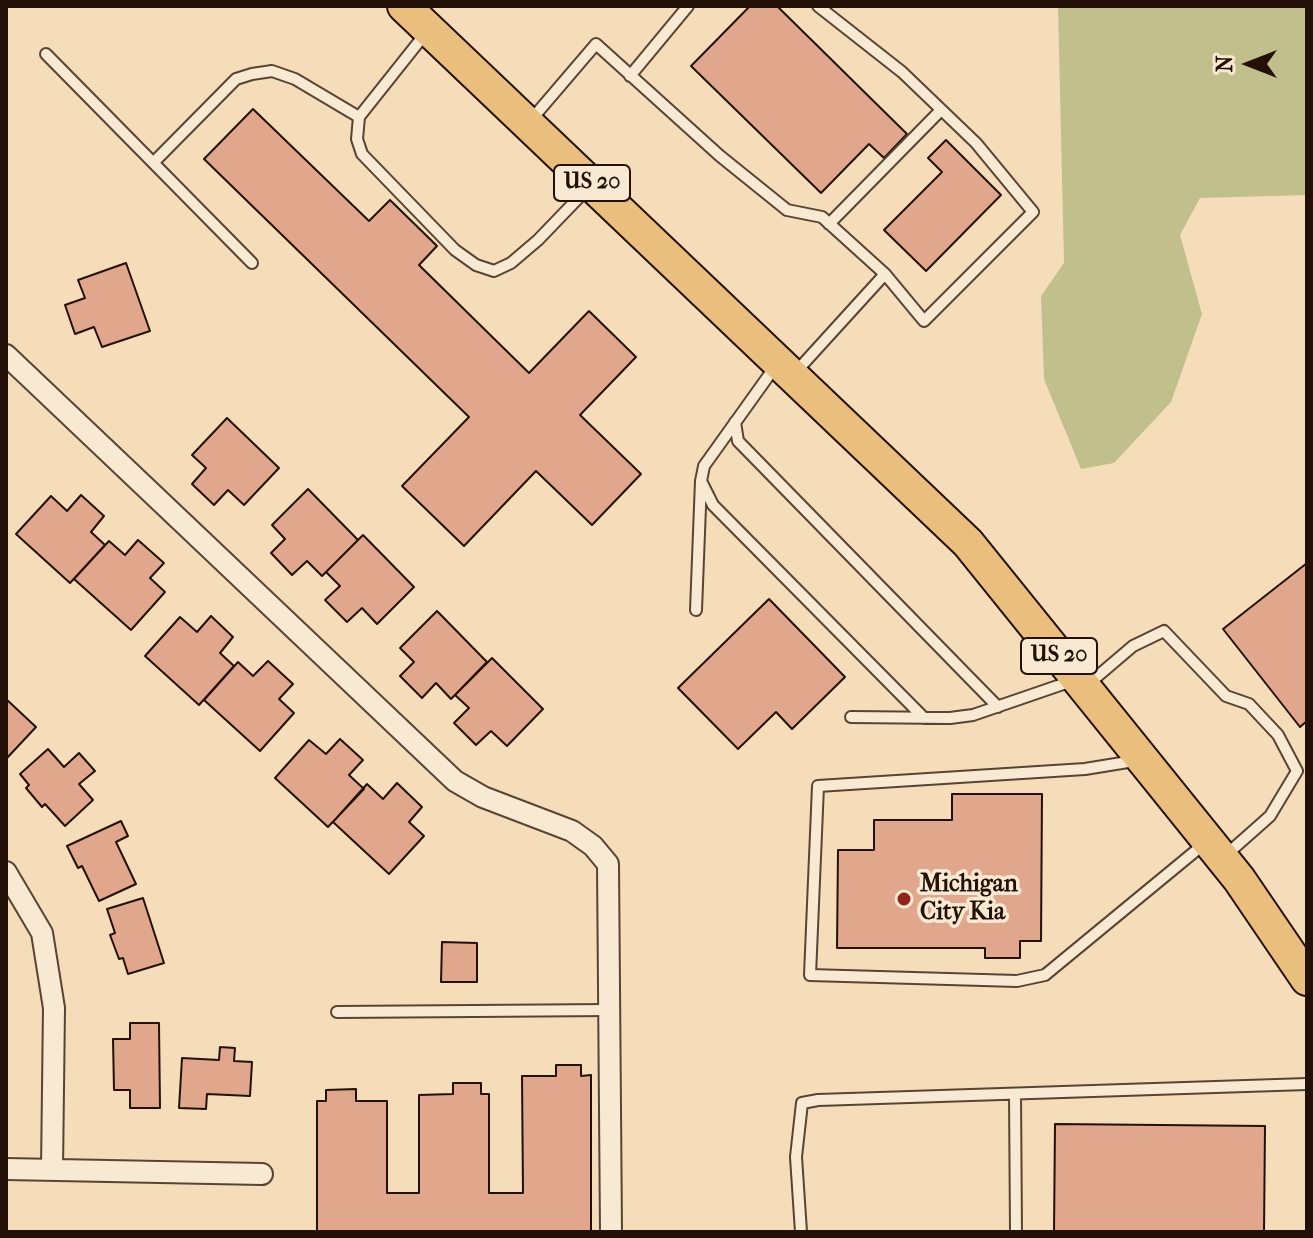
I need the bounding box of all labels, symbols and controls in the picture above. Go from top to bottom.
north arrow [1209,24,1289,104]
text: N [1212,56,1238,72]
road number: US 20 [554,165,630,201]
road number: US 20 [1021,638,1097,674]
place label: Michigan City Kia [920,871,1018,927]
marker: Michigan City Kia [895,890,913,908]

